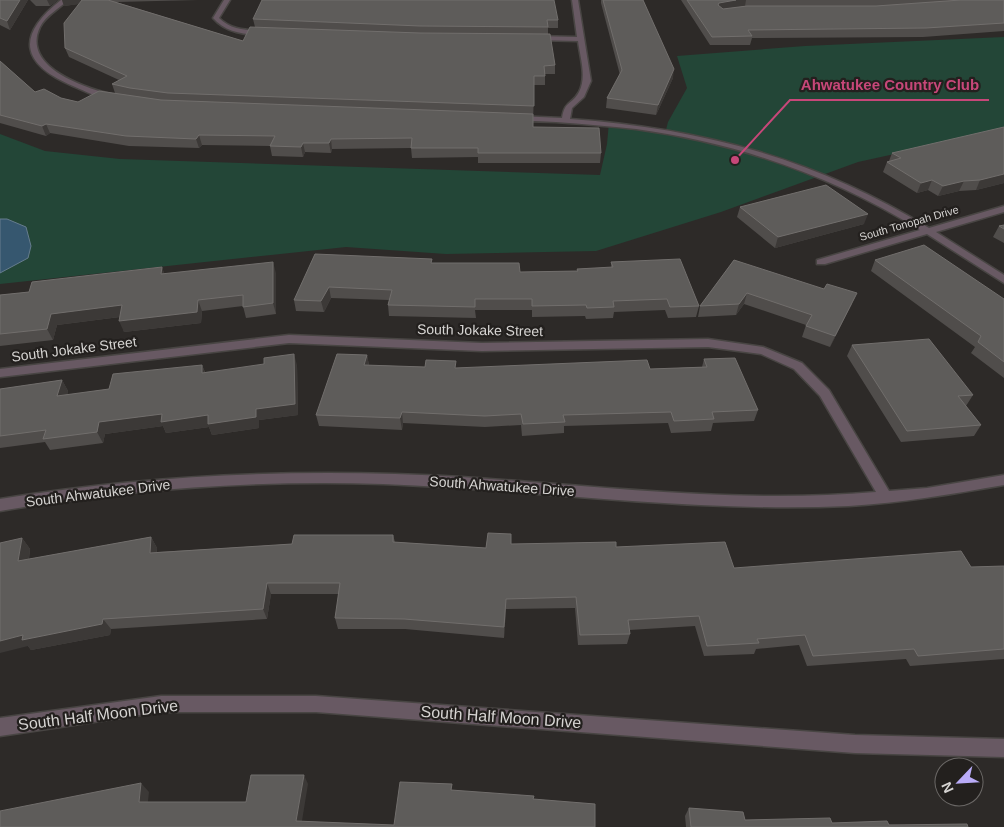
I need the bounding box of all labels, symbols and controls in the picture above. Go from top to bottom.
callout: Ahwatukee Country Club [790,70,989,100]
text: Ahwatukee Country Club [801,76,979,93]
street label: South Tonopah Drive [858,203,960,243]
street label: South Jokake Street [417,321,543,339]
street label: South Jokake Street [10,333,138,365]
street label: South Ahwatukee Drive [429,473,575,499]
street label: South Ahwatukee Drive [25,476,171,510]
street label: South Half Moon Drive [17,697,179,733]
street label: South Half Moon Drive [420,703,582,731]
north arrow [934,757,984,807]
text: N [938,780,957,795]

